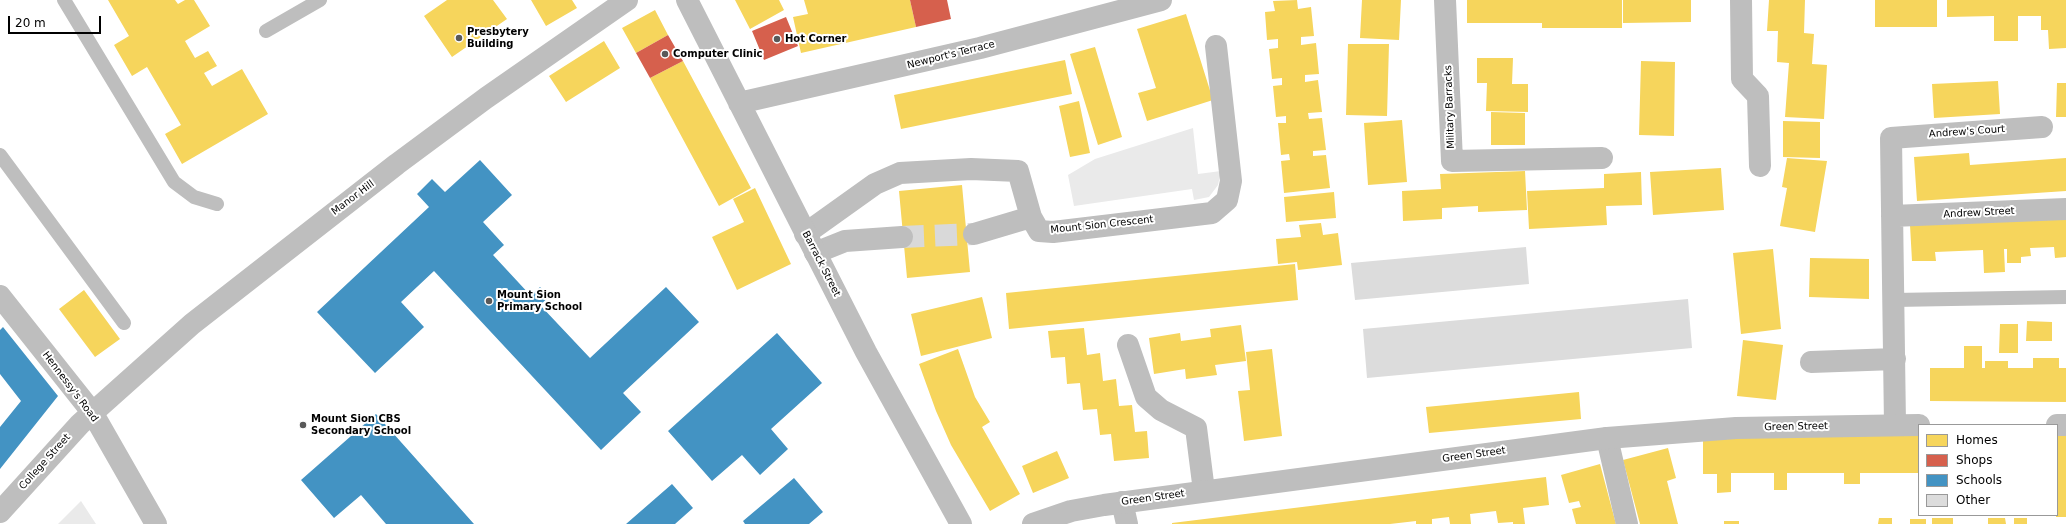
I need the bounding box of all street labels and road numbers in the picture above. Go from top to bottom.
street label: Newport's Terrace [906,38,996,72]
street label: Military Barracks [1443,65,1457,149]
street label: Andrew's Court [1928,123,2006,141]
street label: Manor Hill [329,178,377,218]
street label: Andrew Street [1943,205,2015,221]
street label: Mount Sion Crescent [1050,214,1154,236]
street label: Barrack Street [799,229,843,299]
street label: Hennessy's Road [40,349,100,425]
street label: Green Street [1764,420,1828,434]
street label: College Street [17,432,73,492]
street label: Green Street [1442,445,1506,465]
street label: Green Street [1121,488,1185,508]

